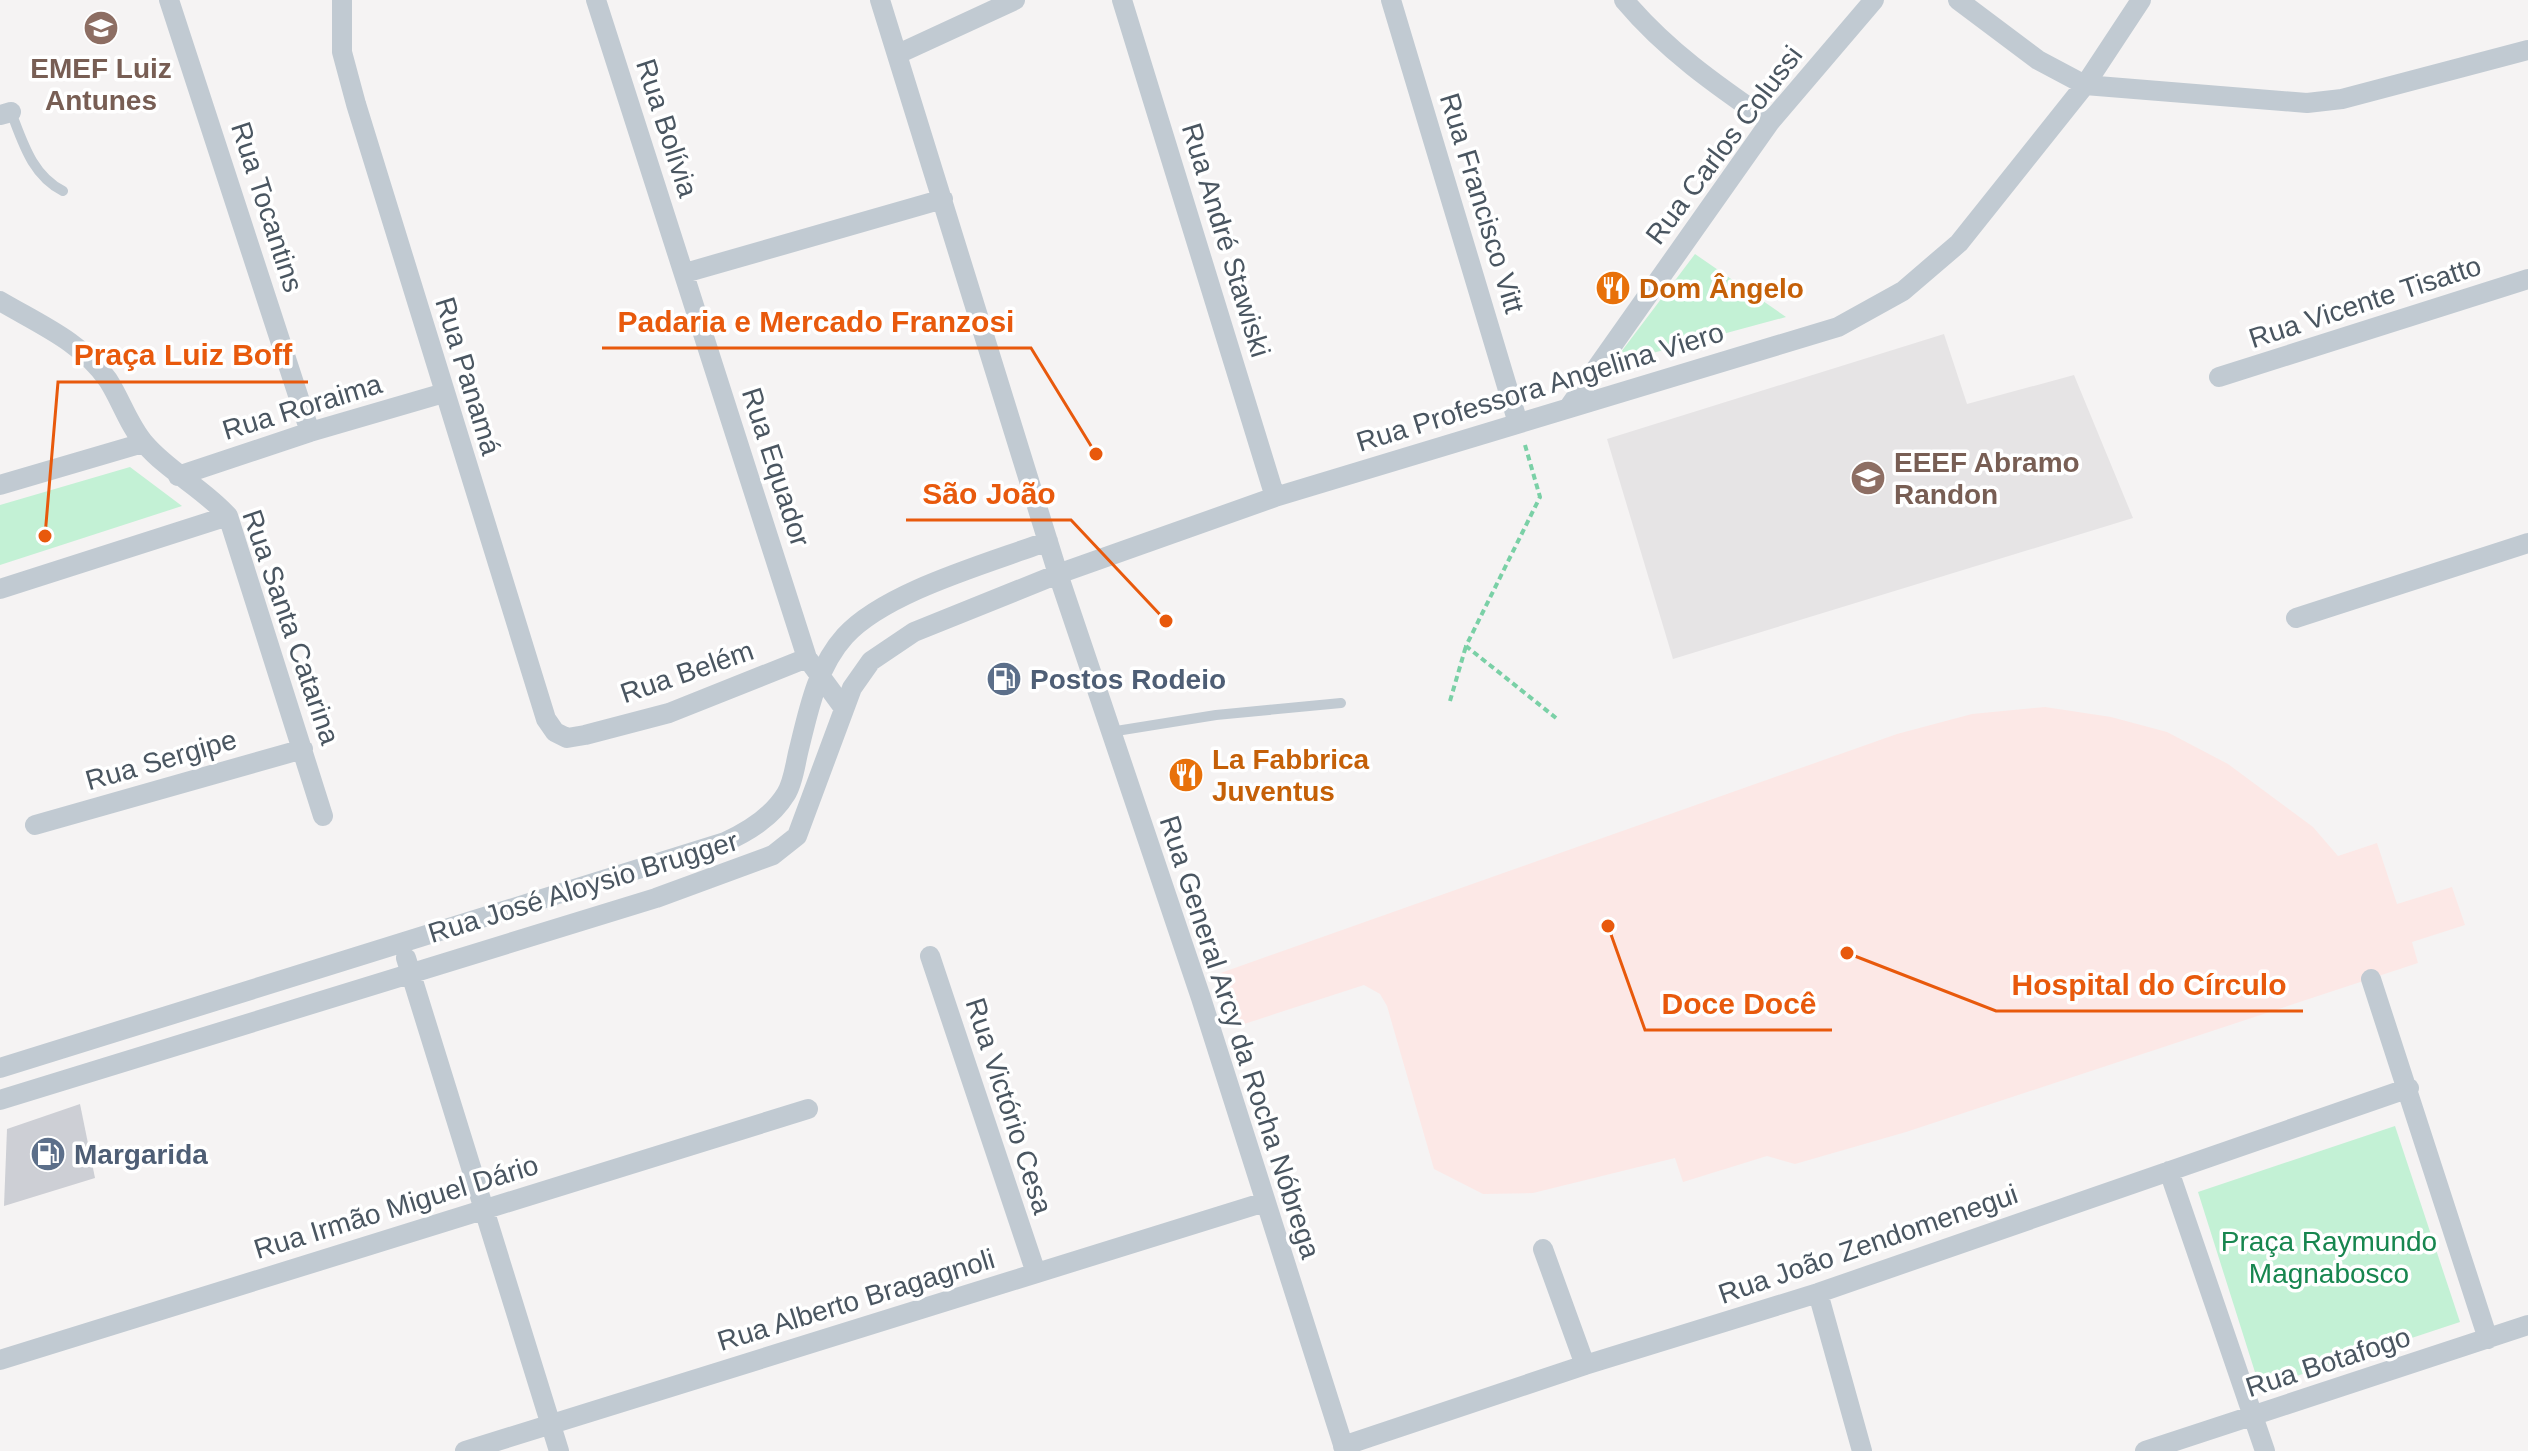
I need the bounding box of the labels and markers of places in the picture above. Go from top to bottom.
school or university icon: EMEF Luiz Antunes [82,9,120,47]
place label: EMEF Luiz Antunes [30,53,172,116]
restaurant icon: Dom Ângelo [1594,269,1632,307]
place label: Dom Ângelo [1639,273,1804,304]
callout: Padaria e Mercado Franzosi [602,294,1031,348]
callout: Praça Luiz Boff [58,328,308,382]
place label: EEEF Abramo Randon [1894,447,2080,510]
school or university icon: EEEF Abramo Randon [1849,459,1887,497]
callout: São João [906,466,1071,520]
fuel station icon: Postos Rodeio [985,660,1023,698]
place label: Postos Rodeio [1030,664,1226,695]
place label: La Fabbrica Juventus [1212,744,1370,807]
restaurant icon: La Fabbrica Juventus [1167,756,1205,794]
callout: Hospital do Círculo [1996,957,2303,1011]
callout: Doce Docê [1645,976,1832,1030]
fuel station icon: Margarida [29,1135,67,1173]
place label: Margarida [74,1139,208,1170]

